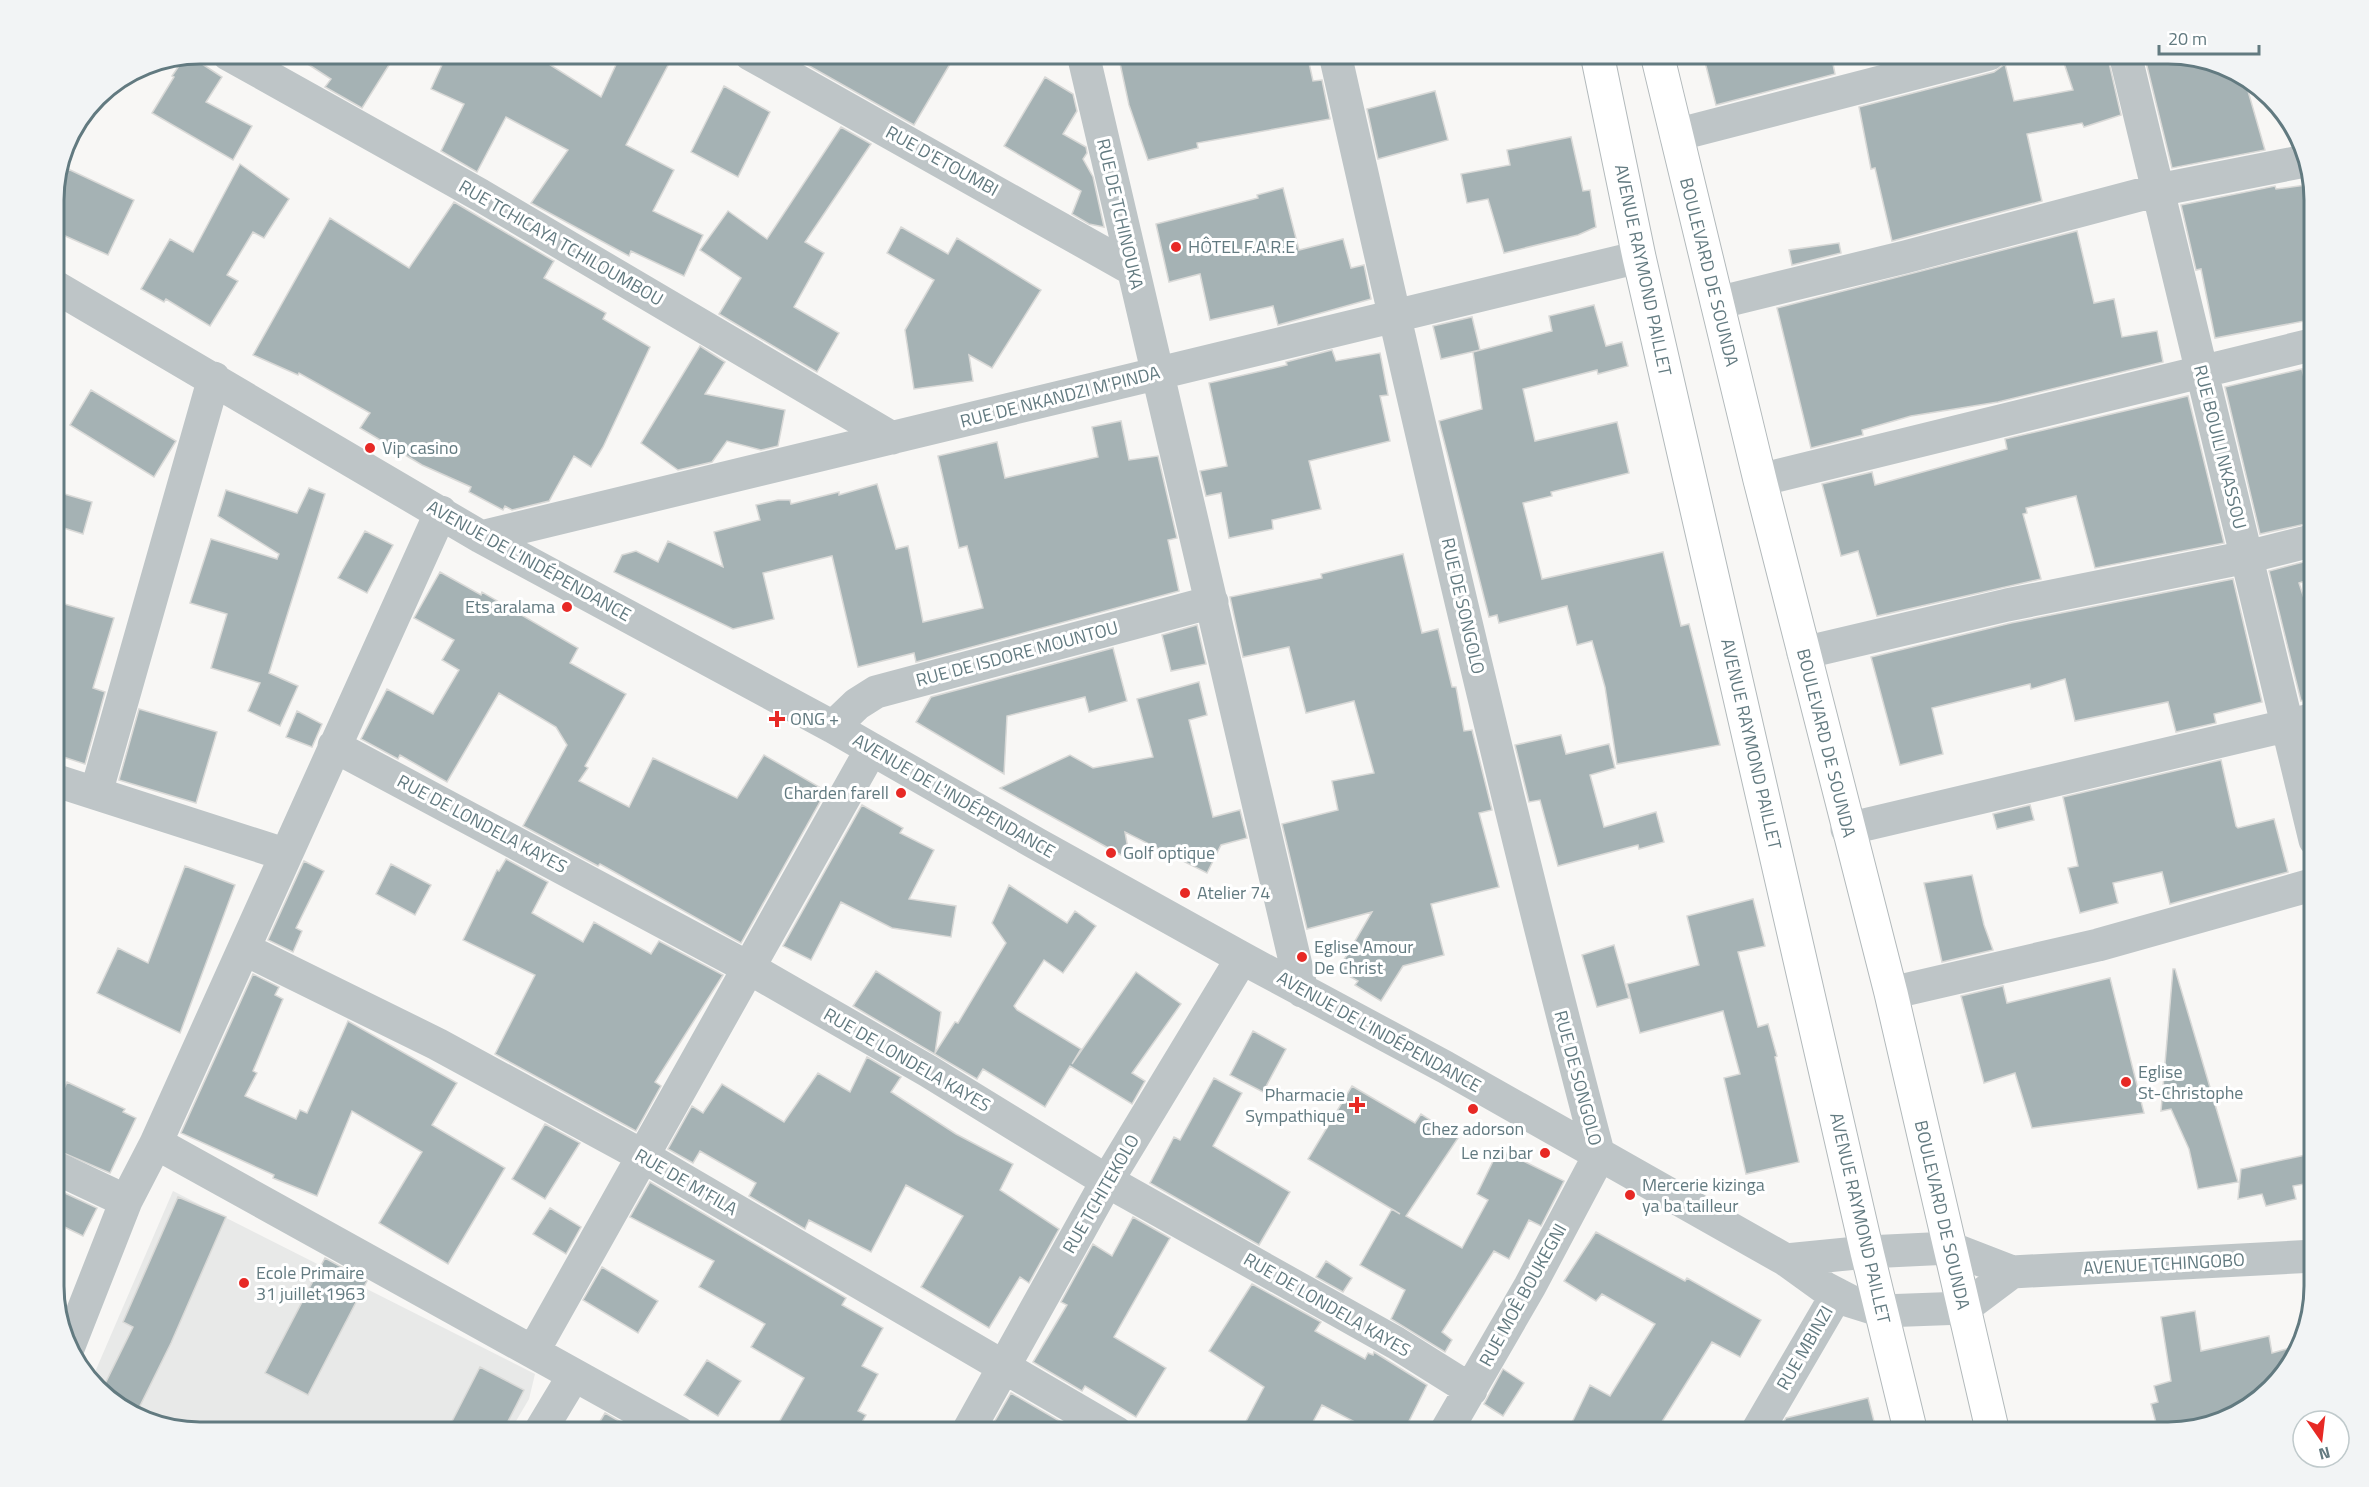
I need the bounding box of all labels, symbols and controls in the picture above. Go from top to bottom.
scale bar [2159,18,2260,56]
text: 20 m [2168,25,2207,52]
street label: RUE D'ETOUMBI [881,118,1004,203]
street label: RUE DE TCHINOUKA [1090,136,1151,292]
street label: AVENUE RAYMOND PAILLET [1608,162,1679,379]
street label: RUE TCHICAYA TCHILOUMBOU [454,173,669,312]
street label: BOULEVARD DE SOUNDA [1673,175,1746,369]
place label: HÔTEL F.A.R.E [1188,233,1295,260]
marker: HÔTEL F.A.R.E [1169,240,1183,254]
street label: RUE DE NKANDZI M'PINDA [957,359,1163,434]
street label: RUE BOUILI NKASSOU [2187,362,2254,532]
place label: Vip casino [382,434,458,461]
marker: Vip casino [363,441,377,455]
street label: AVENUE DE L'INDÉPENDANCE [422,493,636,628]
street label: RUE DE SONGOLO [1435,535,1492,677]
place label: Ets aralama [465,593,555,620]
marker: Ets aralama [560,600,574,614]
street label: RUE DE ISDORE MOUNTOU [913,614,1121,693]
street label: AVENUE RAYMOND PAILLET [1714,636,1789,852]
street label: BOULEVARD DE SOUNDA [1790,646,1863,840]
place label: ONG + [790,705,839,732]
marker: ONG + [768,710,786,728]
street label: AVENUE DE L'INDÉPENDANCE [848,726,1060,865]
street label: RUE DE LONDELA KAYES [393,767,572,880]
place label: Charden farell [784,779,889,806]
marker: Charden farell [894,786,908,800]
place label: Golf optique [1123,839,1215,866]
marker: Golf optique [1104,846,1118,860]
place label: Atelier 74 [1197,879,1270,906]
marker: Atelier 74 [1178,886,1192,900]
place label: Eglise Amour De Christ [1314,933,1414,981]
marker: Eglise Amour De Christ [1295,950,1309,964]
street label: AVENUE DE L'INDÉPENDANCE [1272,964,1486,1099]
street label: RUE DE LONDELA KAYES [819,1001,996,1118]
street label: RUE DE SONGOLO [1547,1007,1610,1149]
place label: Eglise St-Christophe [2138,1058,2243,1106]
marker: Eglise St-Christophe [2119,1075,2133,1089]
place label: Pharmacie Sympathique [1245,1081,1345,1129]
marker: Pharmacie Sympathique [1350,1098,1364,1112]
marker: Chez adorson [1466,1102,1480,1116]
street label: AVENUE RAYMOND PAILLET [1823,1110,1898,1326]
place label: Chez adorson [1422,1115,1524,1142]
street label: BOULEVARD DE SOUNDA [1908,1118,1977,1312]
street label: RUE TCHITEKOLO [1055,1129,1146,1258]
place label: Le nzi bar [1461,1139,1533,1166]
street label: RUE DE M'FILA [630,1141,743,1222]
marker: Le nzi bar [1538,1146,1552,1160]
place label: Mercerie kizinga ya ba tailleur [1642,1171,1765,1219]
marker: Mercerie kizinga ya ba tailleur [1623,1188,1637,1202]
street label: RUE MOÊ BOUKEGNI [1472,1218,1573,1371]
street label: RUE DE LONDELA KAYES [1239,1246,1416,1363]
street label: AVENUE TCHINGOBO [2082,1246,2246,1281]
place label: Ecole Primaire 31 juillet 1963 [256,1259,366,1307]
marker: Ecole Primaire 31 juillet 1963 [237,1276,251,1290]
street label: RUE MBINZI [1770,1301,1840,1395]
north arrow [2291,1409,2351,1469]
text: N [2316,1441,2333,1467]

